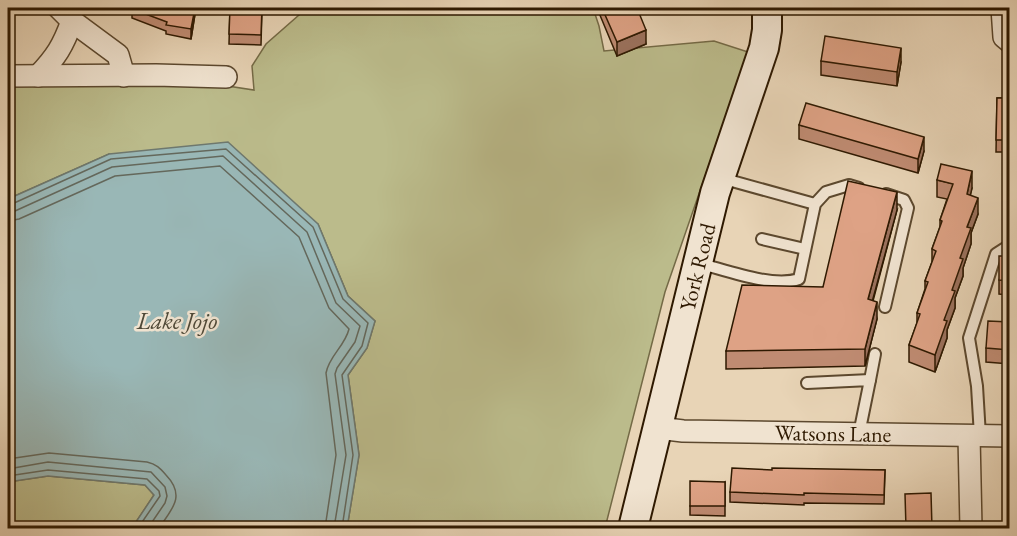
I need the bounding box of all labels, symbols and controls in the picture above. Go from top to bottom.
street label: York Road [673,219,723,314]
water label: Lake Jojo [136,305,217,336]
street label: Watsons Lane [774,418,892,449]

